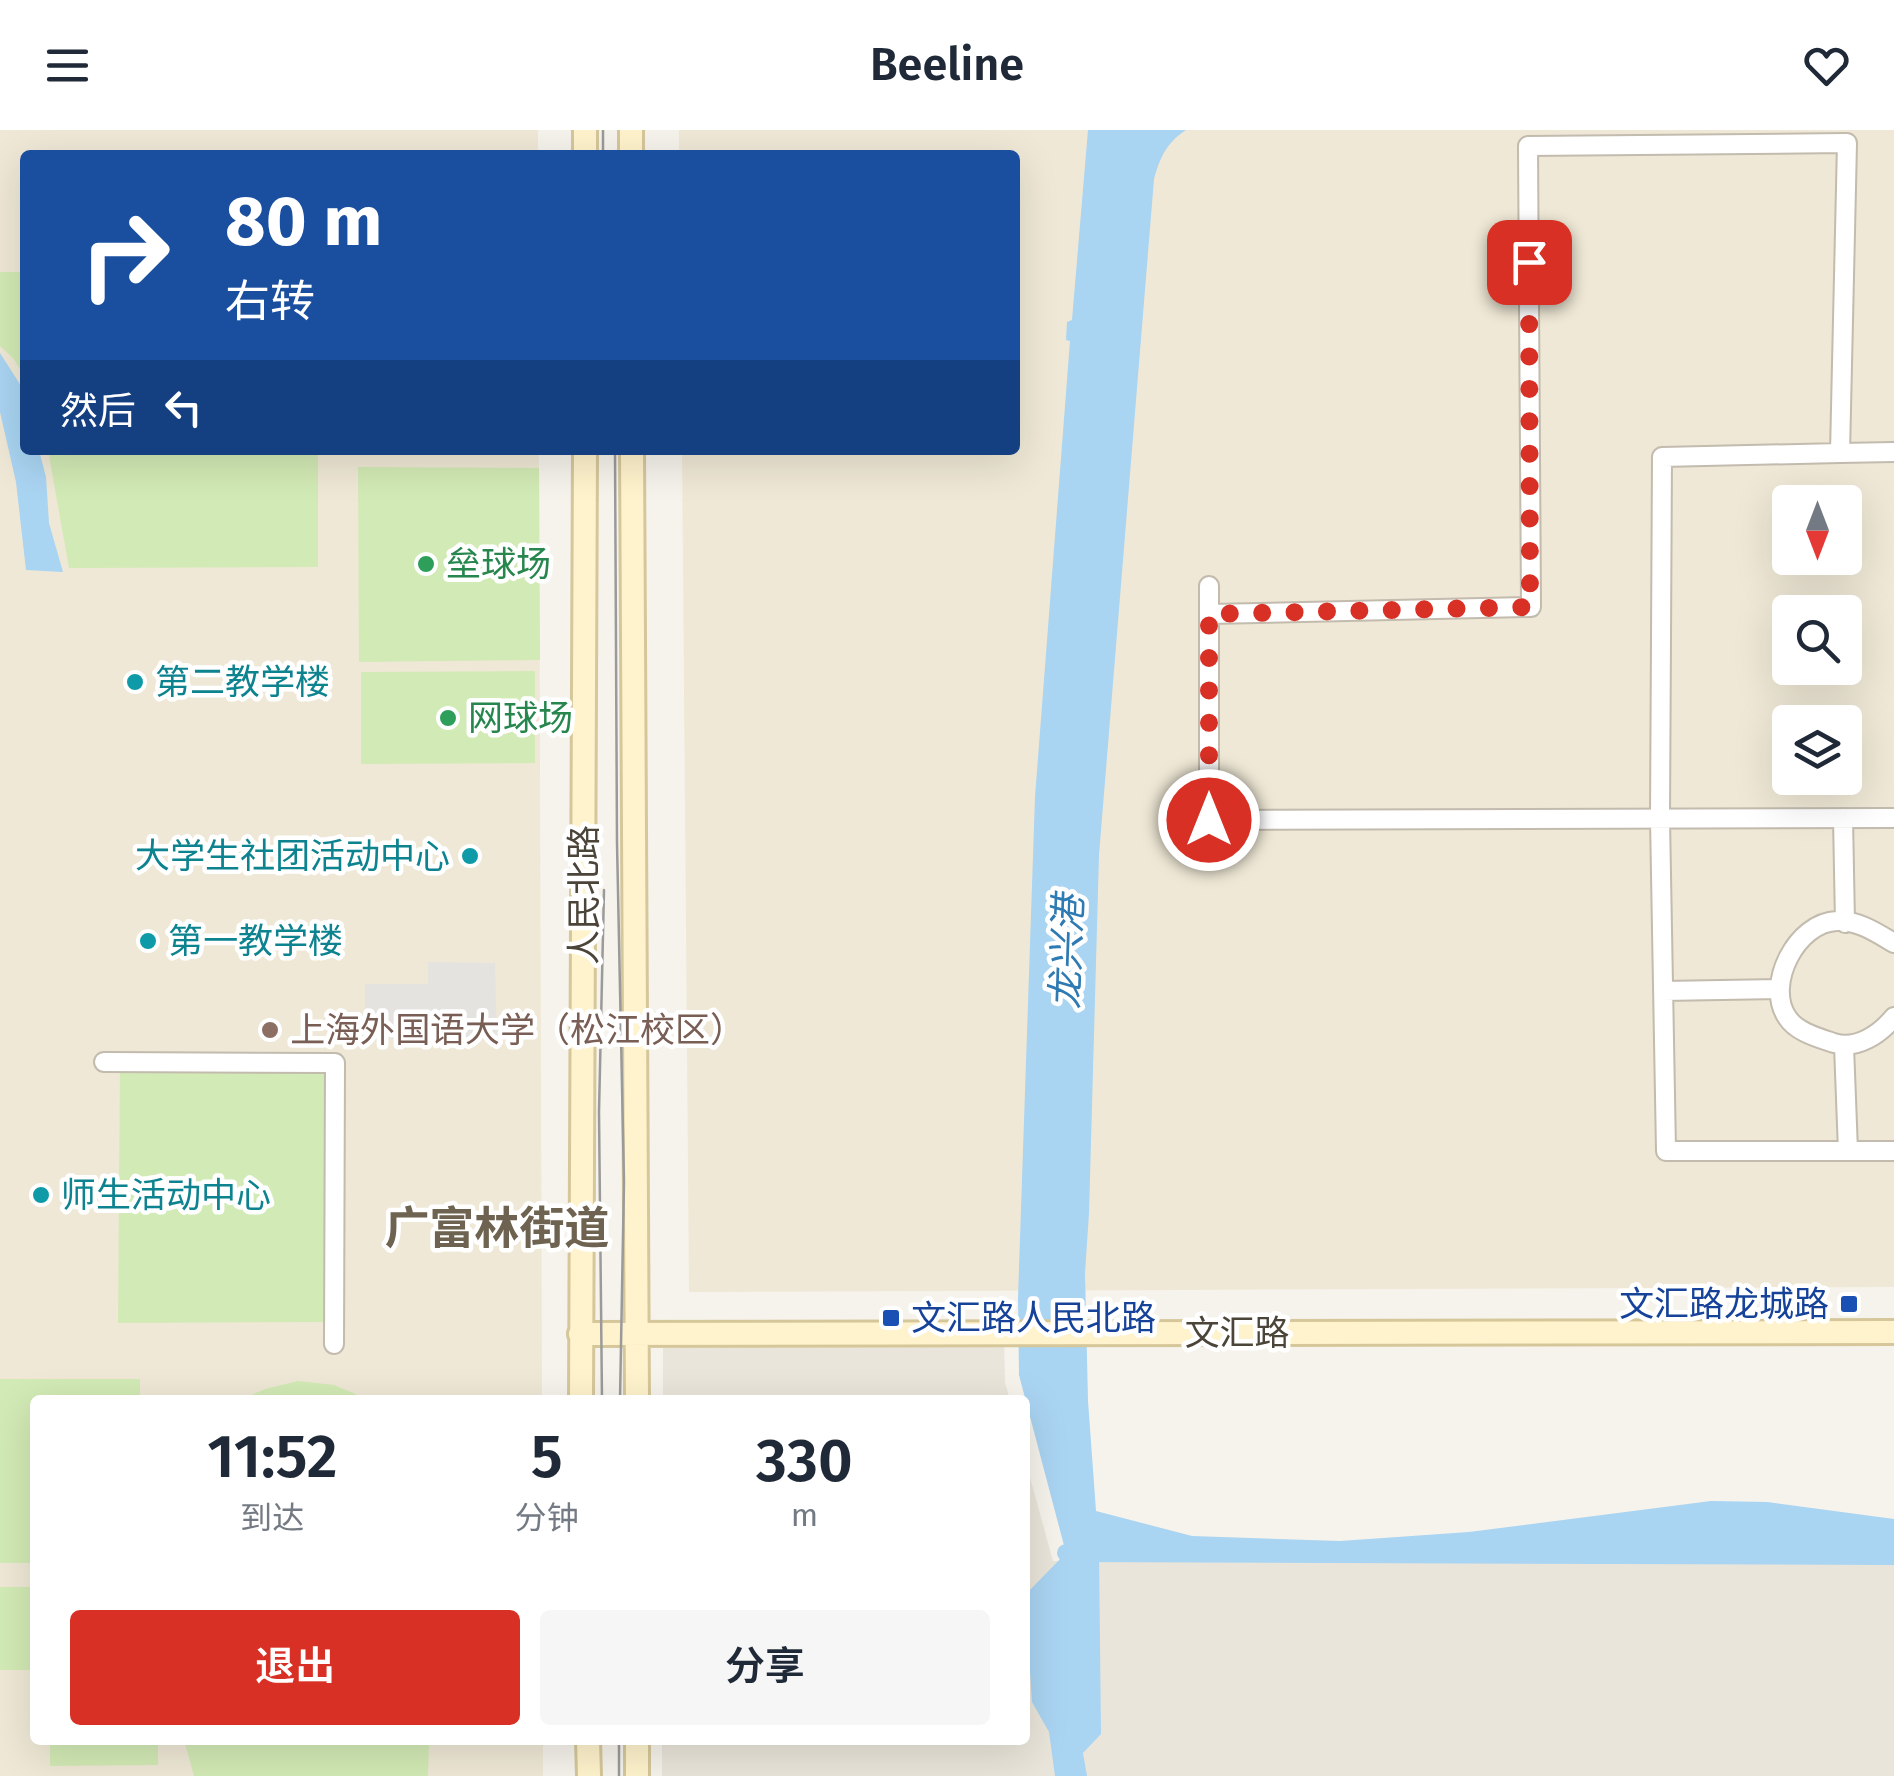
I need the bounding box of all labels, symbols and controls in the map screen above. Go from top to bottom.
icon: menu [40,38,95,93]
text: Beeline [870,38,1024,92]
icon: heart [1799,38,1854,93]
text: 80 m [225,180,382,264]
icon: right [60,190,190,320]
pin [1487,220,1572,305]
icon: arrive [1502,235,1557,290]
text: 右转 [225,275,315,329]
icon: left [156,380,211,435]
text: 然后 [60,388,136,434]
north arrow [1772,485,1862,575]
map controls [1772,485,1862,795]
place label: 垒球场 [446,543,551,585]
marker: 垒球场 [415,553,437,575]
button: search [1772,595,1862,685]
place label: 第二教学楼 [155,661,330,703]
marker: 第二教学楼 [124,671,146,693]
place label: 网球场 [468,697,573,739]
button: layers [1772,705,1862,795]
marker: 网球场 [437,707,459,729]
position arrow [1157,768,1261,872]
street label: 人民北路 [563,825,605,965]
place label: 大学生社团活动中心 [135,835,450,877]
marker: 大学生社团活动中心 [459,845,481,867]
water label: 龙兴港 [1042,889,1092,1010]
place label: 第一教学楼 [168,920,343,962]
marker: 第一教学楼 [137,930,159,952]
place label: 上海外国语大学（松江校区） [290,1009,745,1051]
marker: 上海外国语大学（松江校区） [259,1019,281,1041]
place label: 师生活动中心 [61,1174,271,1216]
marker: 师生活动中心 [30,1184,52,1206]
district label: 广富林街道 [384,1202,610,1256]
place label: 文汇路龙城路 [1619,1283,1829,1325]
marker: 文汇路龙城路 [1838,1293,1860,1315]
place label: 文汇路人民北路 [911,1297,1156,1339]
marker: 文汇路人民北路 [880,1307,902,1329]
street label: 文汇路 [1184,1312,1290,1354]
text: 11:52 [207,1421,337,1493]
text: 5 [531,1421,563,1493]
text: 330 [756,1425,853,1497]
text: m [791,1496,818,1534]
text: 到达 [240,1499,304,1537]
text: 分钟 [515,1499,579,1537]
button: 退出 [70,1610,520,1725]
button: 分享 [540,1610,990,1725]

